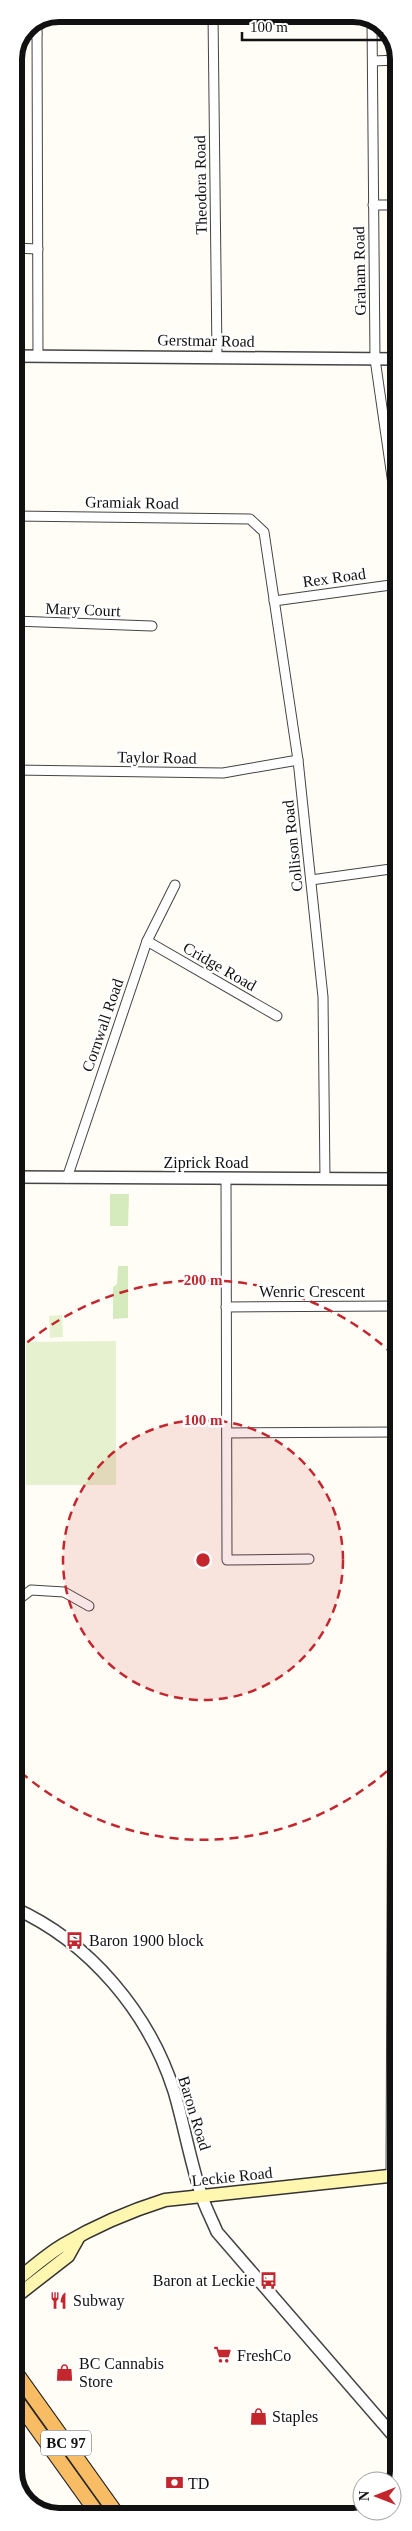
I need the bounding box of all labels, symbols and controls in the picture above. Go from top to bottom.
scale bar [242,10,382,42]
text: 100 m [250,19,288,35]
street label: Theodora Road [191,135,210,235]
street label: Graham Road [350,226,369,316]
street label: Gerstmar Road [157,331,255,350]
street label: Gramiak Road [85,493,179,512]
street label: Rex Road [301,565,367,590]
street label: Mary Court [45,600,121,620]
street label: Taylor Road [117,748,197,768]
street label: Collison Road [279,799,306,893]
street label: Cridge Road [180,939,259,995]
street label: Cornwall Road [79,976,126,1074]
street label: Ziprick Road [164,1154,248,1172]
text: 200 m [184,1272,223,1288]
street label: Wenric Crescent [259,1283,365,1300]
text: 100 m [184,1412,223,1428]
centre of rings [194,1551,212,1569]
bus stop icon: Baron 1900 block [65,1930,85,1950]
place label: Baron 1900 block [89,1932,204,1949]
street label: Baron Road [175,2074,214,2152]
street label: Leckie Road [191,2164,273,2189]
bus stop icon: Baron at Leckie [259,2270,279,2290]
place label: Baron at Leckie [153,2272,255,2289]
restaurant icon: Subway [49,2290,69,2310]
place label: Subway [73,2292,125,2310]
supermarket icon: FreshCo [213,2345,233,2365]
place label: FreshCo [237,2347,291,2364]
place label: BC Cannabis Store [79,2355,164,2390]
shop icon: BC Cannabis Store [55,2362,75,2382]
shop icon: Staples [248,2406,268,2426]
place label: Staples [272,2408,318,2426]
road number: BC 97 [41,2430,91,2456]
north arrow [352,2471,402,2521]
bank icon: TD [164,2473,184,2493]
place label: TD [188,2475,209,2492]
text: N [357,2491,372,2501]

